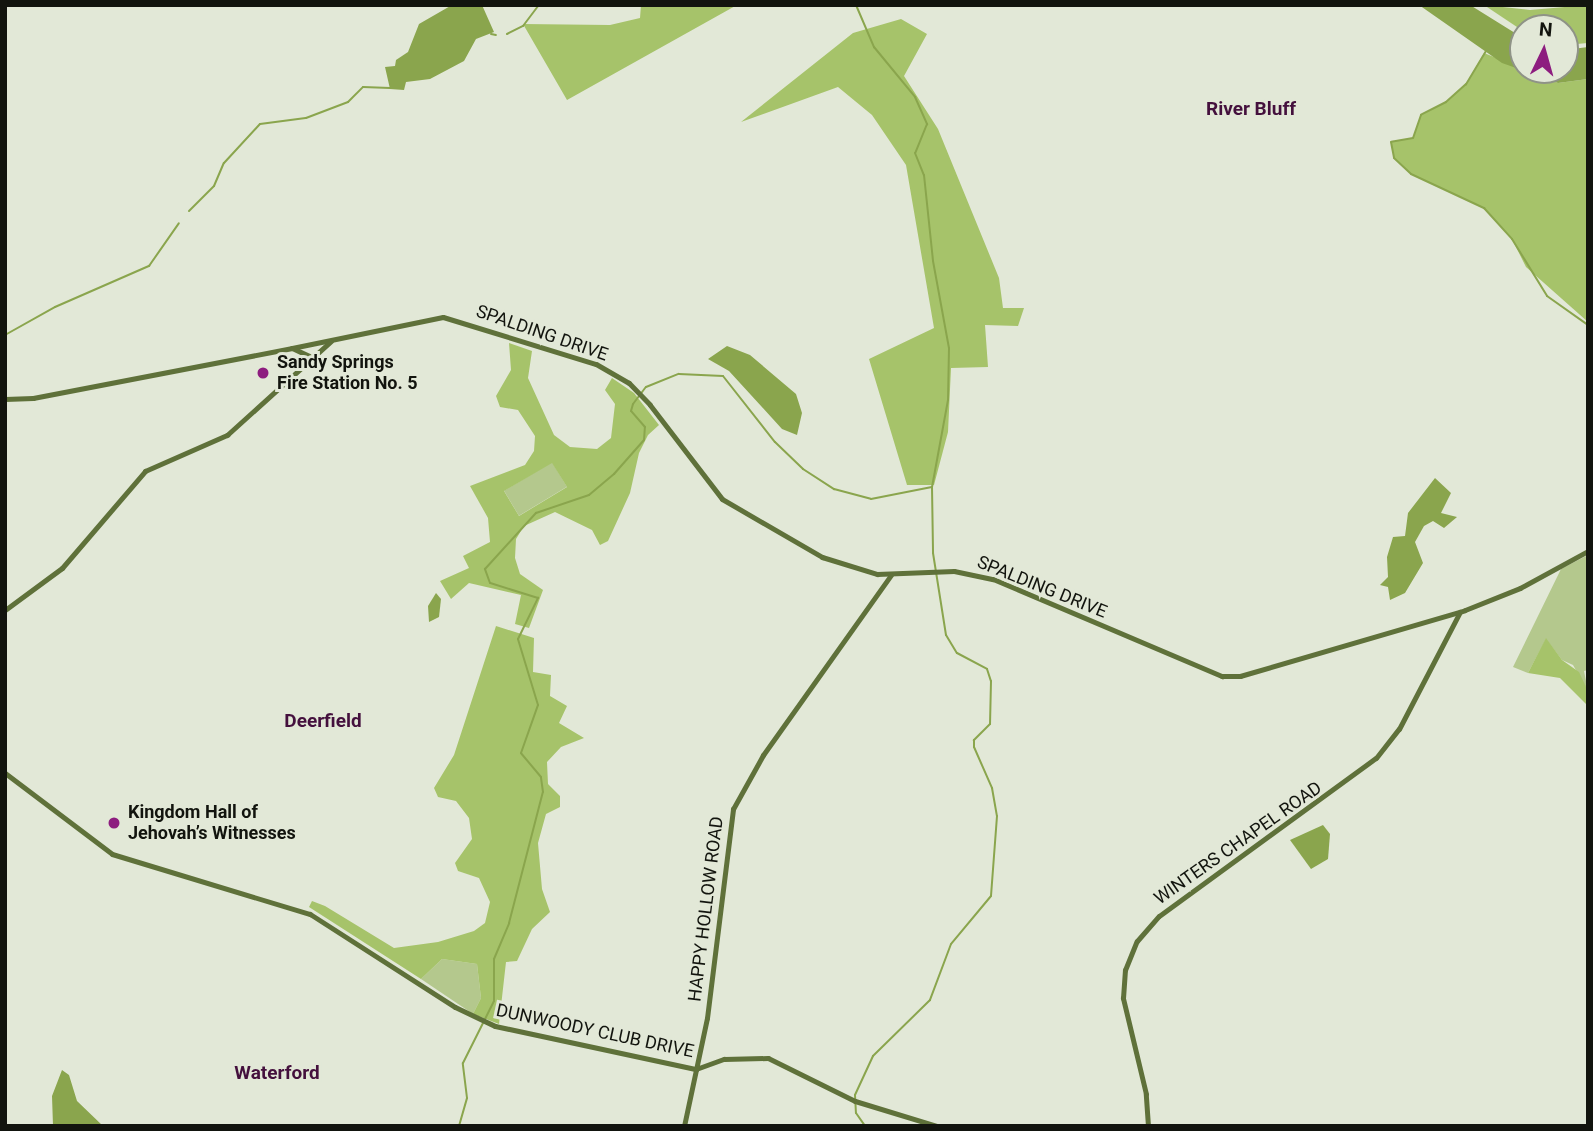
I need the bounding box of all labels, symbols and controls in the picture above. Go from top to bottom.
north arrow [1509,14,1579,84]
text: N [1538,18,1553,42]
district label: River Bluff [1206,98,1296,120]
street label: SPALDING DRIVE [473,300,611,366]
place label: Sandy Springs Fire Station No. 5 [277,352,418,394]
marker: Sandy Springs Fire Station No. 5 [255,365,271,381]
street label: SPALDING DRIVE [974,551,1110,623]
district label: Deerfield [284,710,362,732]
street label: WINTERS CHAPEL ROAD [1150,777,1326,909]
place label: Kingdom Hall of Jehovah’s Witnesses [128,802,296,844]
marker: Kingdom Hall of Jehovah’s Witnesses [106,815,122,831]
street label: HAPPY HOLLOW ROAD [684,815,728,1003]
street label: DUNWOODY CLUB DRIVE [494,999,696,1063]
district label: Waterford [234,1062,320,1084]

